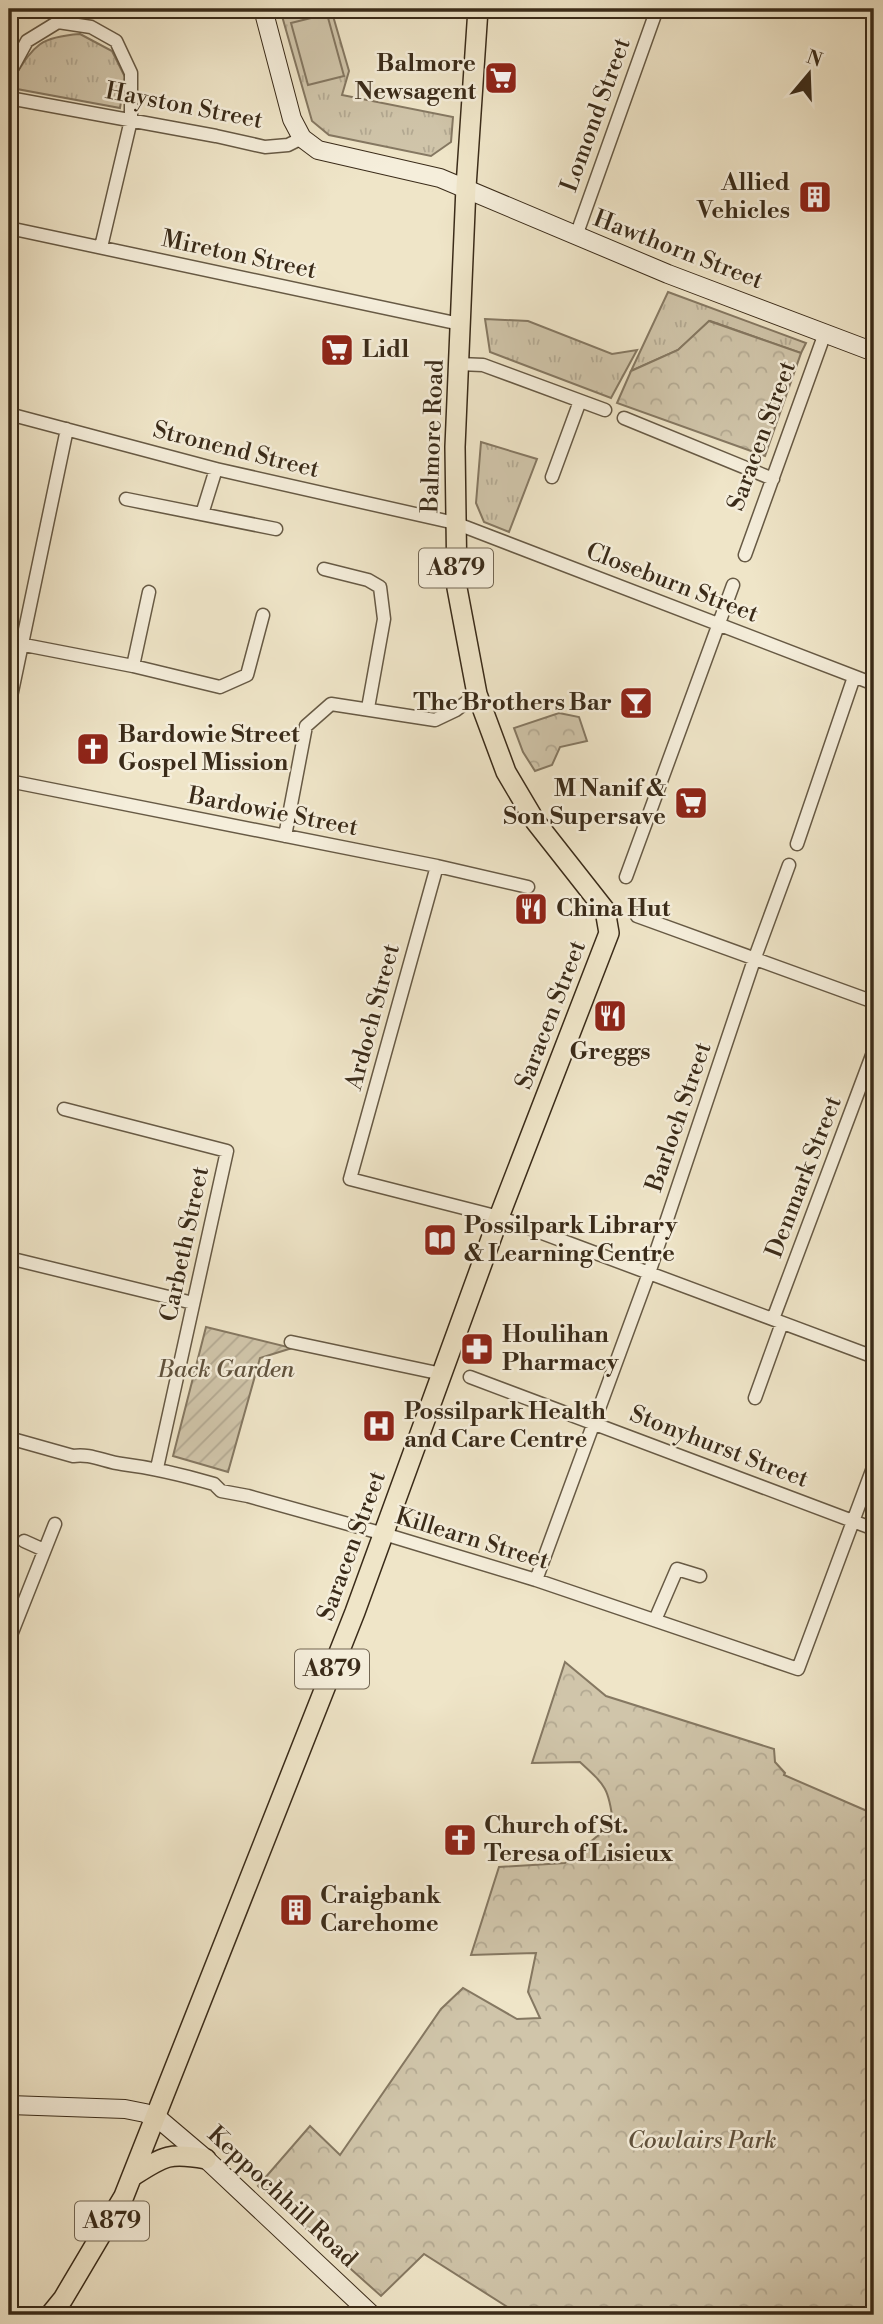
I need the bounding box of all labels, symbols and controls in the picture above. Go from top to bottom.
street label: Lomond Street [554,33,638,196]
north arrow [774,38,844,108]
text: N [803,45,825,73]
place label: Balmore Newsagent [355,49,476,107]
supermarket icon: Balmore Newsagent [482,59,520,97]
street label: Hayston Street [103,76,266,136]
place label: Allied Vehicles [696,168,790,226]
building icon: Allied Vehicles [796,178,834,216]
street label: Hawthorn Street [589,204,768,296]
street label: Mireton Street [159,224,320,286]
supermarket icon: Lidl [318,331,356,369]
place label: Lidl [362,335,409,365]
street label: Saracen Street [721,357,803,515]
street label: Balmore Road [415,358,451,514]
street label: Stronend Street [150,415,323,485]
street label: Closeburn Street [582,536,763,630]
road number: A879 [419,548,493,588]
bar icon: The Brothers Bar [617,684,655,722]
place label: The Brothers Bar [413,688,612,718]
place label: Bardowie Street Gospel Mission [118,720,300,778]
church icon: Bardowie Street Gospel Mission [74,730,112,768]
place label: M Nanif & Son Supersave [503,774,666,832]
street label: Bardowie Street [184,781,361,843]
supermarket icon: M Nanif & Son Supersave [672,784,710,822]
restaurant icon: China Hut [512,890,550,928]
place label: China Hut [556,894,671,924]
street label: Saracen Street [509,936,593,1094]
street label: Ardoch Street [339,940,407,1094]
restaurant icon: Greggs [591,997,629,1035]
place label: Greggs [569,1037,651,1067]
street label: Barloch Street [639,1038,719,1197]
street label: Denmark Street [759,1091,849,1262]
street label: Carbeth Street [154,1163,216,1324]
place label: Possilpark Library & Learning Centre [464,1211,678,1269]
library icon: Possilpark Library & Learning Centre [421,1221,459,1259]
place label: Houlihan Pharmacy [502,1320,619,1378]
pharmacy icon: Houlihan Pharmacy [458,1330,496,1368]
park label: Back Garden [157,1355,295,1385]
place label: Possilpark Health and Care Centre [404,1397,606,1455]
street label: Stonyhurst Street [625,1399,813,1495]
hospital icon: Possilpark Health and Care Centre [360,1407,398,1445]
street label: Saracen Street [311,1467,393,1625]
street label: Killearn Street [392,1501,553,1577]
road number: A879 [295,1650,369,1688]
place label: Church of St. Teresa of Lisieux [484,1811,673,1869]
church icon: Church of St. Teresa of Lisieux [441,1821,479,1859]
place label: Craigbank Carehome [320,1881,442,1939]
building icon: Craigbank Carehome [277,1891,315,1929]
street label: Keppochhill Road [201,2120,363,2274]
park label: Cowlairs Park [627,2126,777,2156]
road number: A879 [75,2202,149,2240]

